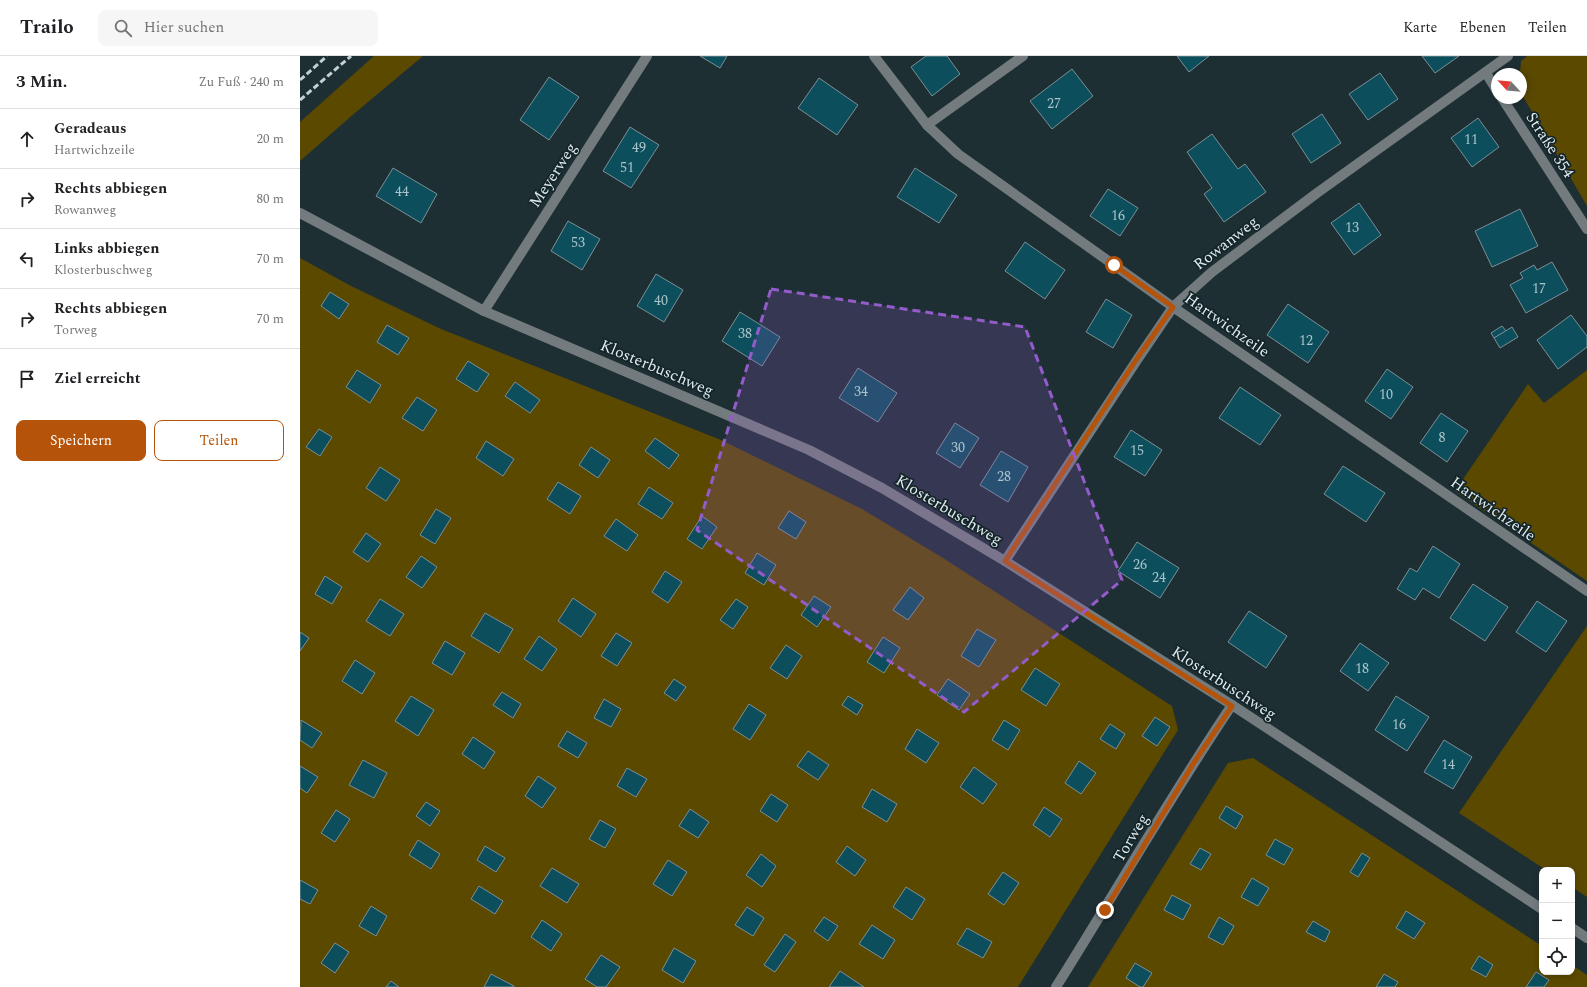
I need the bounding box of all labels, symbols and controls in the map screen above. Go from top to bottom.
search box [98,10,378,46]
text: Trailo [20,13,74,42]
text: Hier suchen [144,16,224,39]
icon: search [112,17,134,39]
text: Karte [1403,17,1437,38]
text: Ebenen [1459,17,1506,38]
text: Teilen [1528,17,1567,38]
north arrow [1491,68,1527,104]
text: 3 Min. [16,69,67,95]
text: Zu Fuß · 240 m [198,72,284,92]
house number: 27 [1047,93,1061,114]
street label: Straße 354 [1520,107,1580,183]
text: Geradeaus [54,117,126,140]
icon: ahead [16,128,38,150]
text: 20 m [257,129,284,149]
house number: 11 [1464,129,1478,150]
house number: 49 [632,137,646,158]
street label: Meyerweg [523,138,583,212]
text: Hartwichzeile [54,140,135,160]
house number: 51 [620,157,634,178]
text: Rechts abbiegen [54,177,167,200]
house number: 44 [395,181,409,202]
icon: right [16,188,38,210]
text: 80 m [257,189,284,209]
text: Rowanweg [54,200,116,220]
house number: 16 [1111,205,1125,226]
street label: Rowanweg [1188,210,1264,276]
house number: 13 [1345,217,1359,238]
house number: 53 [571,232,585,253]
text: Links abbiegen [54,237,159,260]
icon: left [16,248,38,270]
text: 70 m [257,249,284,269]
route start [1105,256,1123,274]
text: Klosterbuschweg [54,260,153,280]
house number: 17 [1532,278,1546,299]
street label: Hartwichzeile [1179,287,1275,363]
house number: 40 [654,290,668,311]
text: Rechts abbiegen [54,297,167,320]
icon: right [16,308,38,330]
text: 70 m [257,309,284,329]
text: Torweg [54,320,97,340]
house number: 38 [738,323,752,344]
house number: 12 [1299,330,1313,351]
street label: Klosterbuschweg [597,333,717,403]
text: Ziel erreicht [54,367,140,390]
icon: arrive [16,368,38,390]
house number: 34 [854,381,868,402]
house number: 10 [1379,384,1393,405]
button: Speichern [16,420,146,461]
button: Teilen [154,420,284,461]
house number: 8 [1439,427,1446,448]
house number: 30 [951,437,965,458]
house number: 15 [1130,440,1144,461]
house number: 28 [997,466,1011,487]
street label: Klosterbuschweg [891,468,1007,552]
street label: Hartwichzeile [1445,471,1541,547]
house number: 26 [1133,554,1147,575]
house number: 24 [1152,567,1166,588]
street label: Klosterbuschweg [1167,640,1281,726]
house number: 18 [1355,658,1369,679]
house number: 16 [1392,714,1406,735]
house number: 14 [1441,754,1455,775]
street label: Torweg [1107,809,1155,867]
map controls [1539,867,1575,975]
button: + [1539,867,1575,903]
route end [1096,901,1114,919]
button: − [1539,903,1575,939]
button: locate [1539,939,1575,975]

